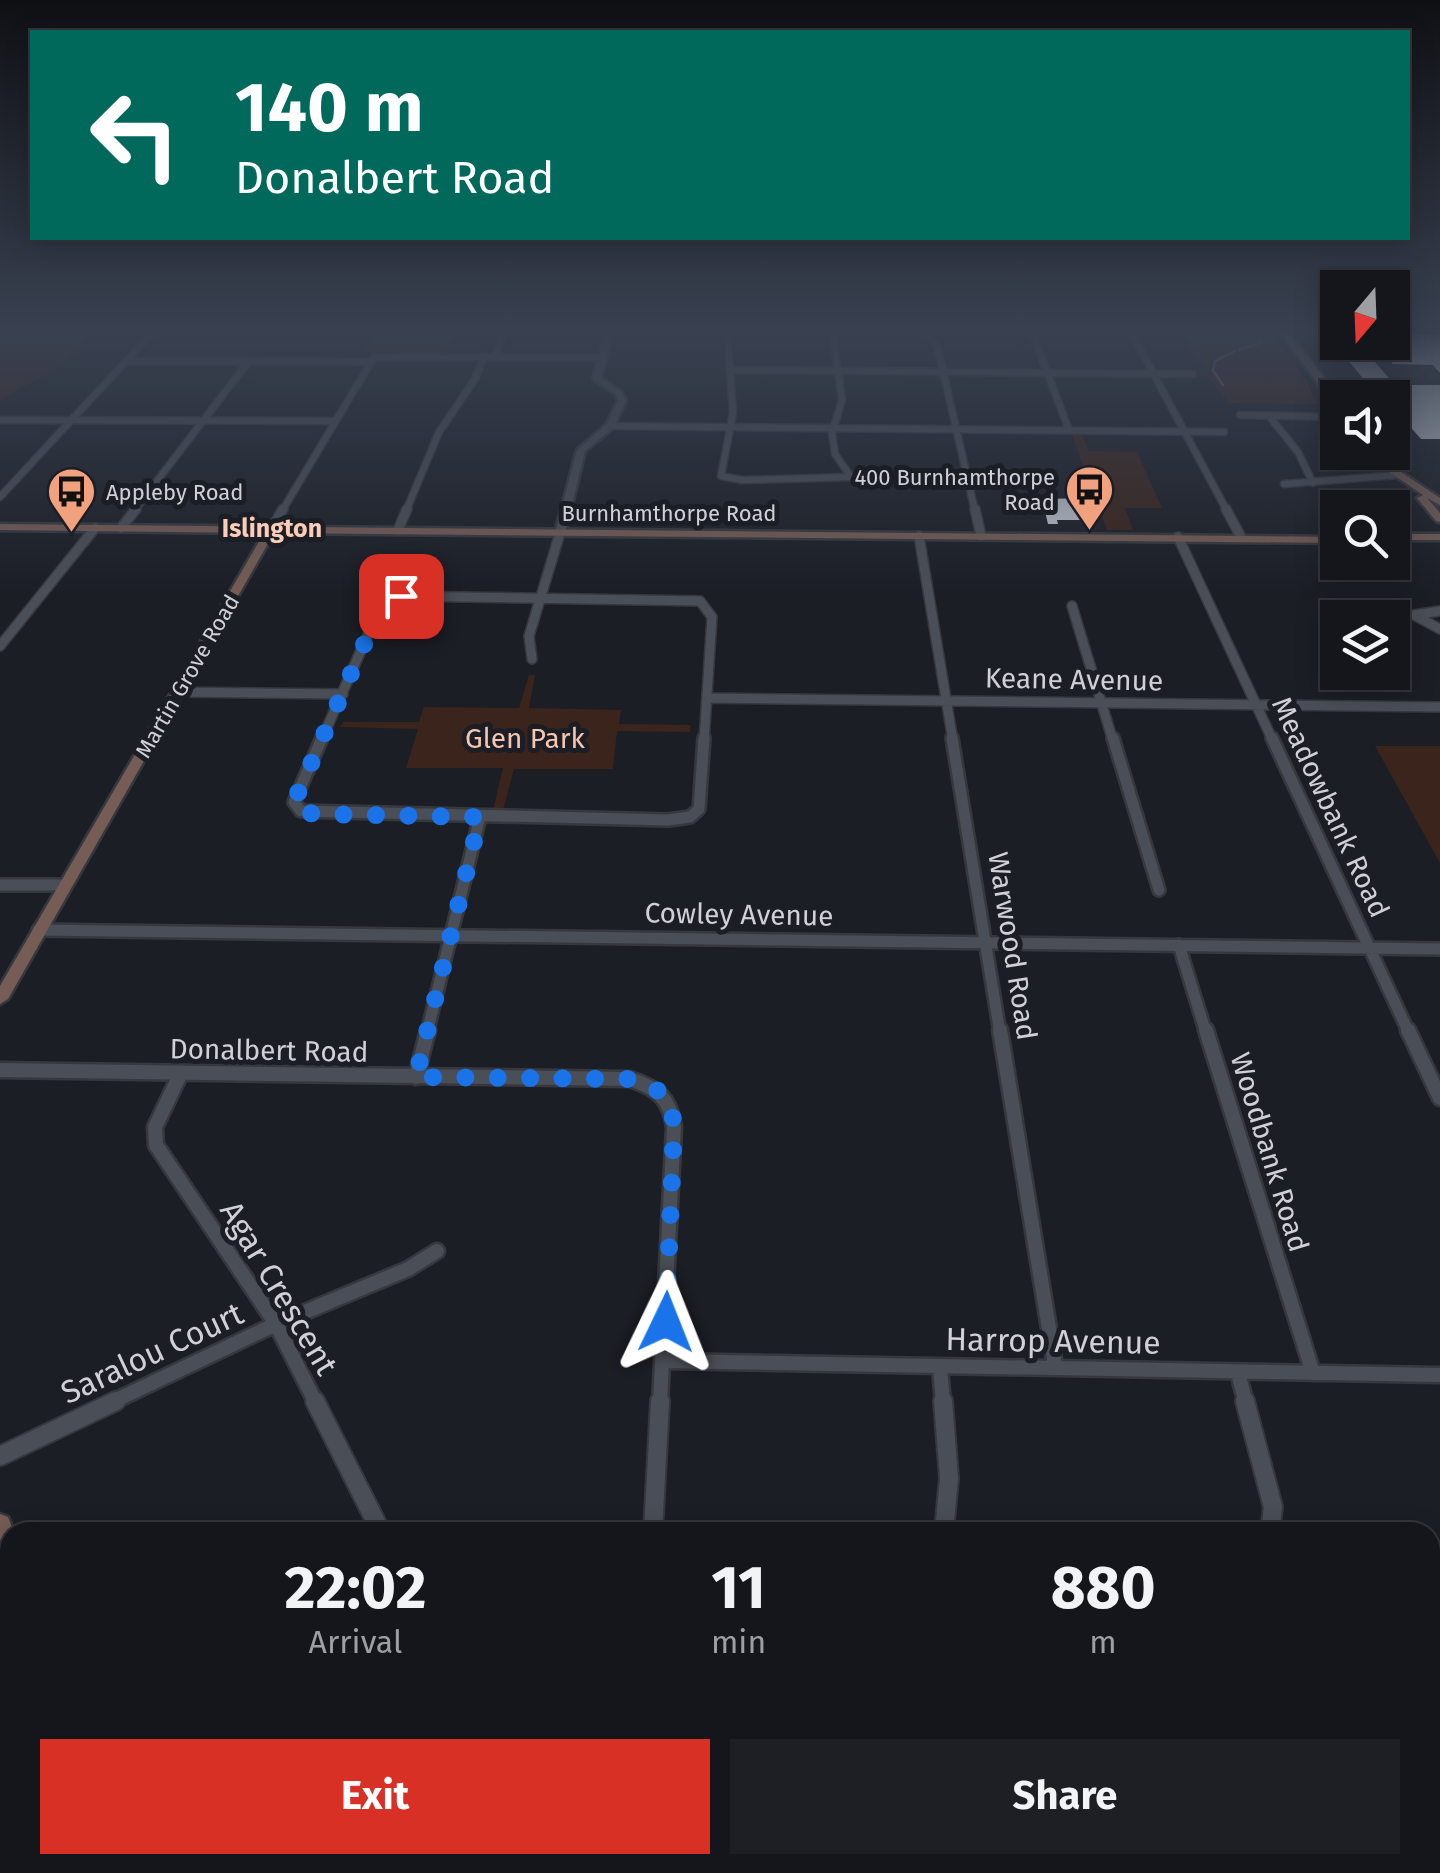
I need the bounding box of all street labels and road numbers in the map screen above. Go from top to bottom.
street label: Burnhamthorpe Road [561,500,777,527]
street label: Martin Grove Road [130,590,245,763]
street label: Keane Avenue [985,661,1163,698]
street label: Meadowbank Road [1265,692,1396,923]
street label: Warwood Road [981,850,1044,1042]
street label: Cowley Avenue [644,896,834,933]
street label: Donalbert Road [169,1032,369,1069]
street label: Woodbank Road [1224,1049,1316,1256]
street label: Agar Crescent [212,1194,346,1382]
street label: Saralou Court [55,1294,250,1412]
street label: Harrop Avenue [945,1320,1161,1362]

